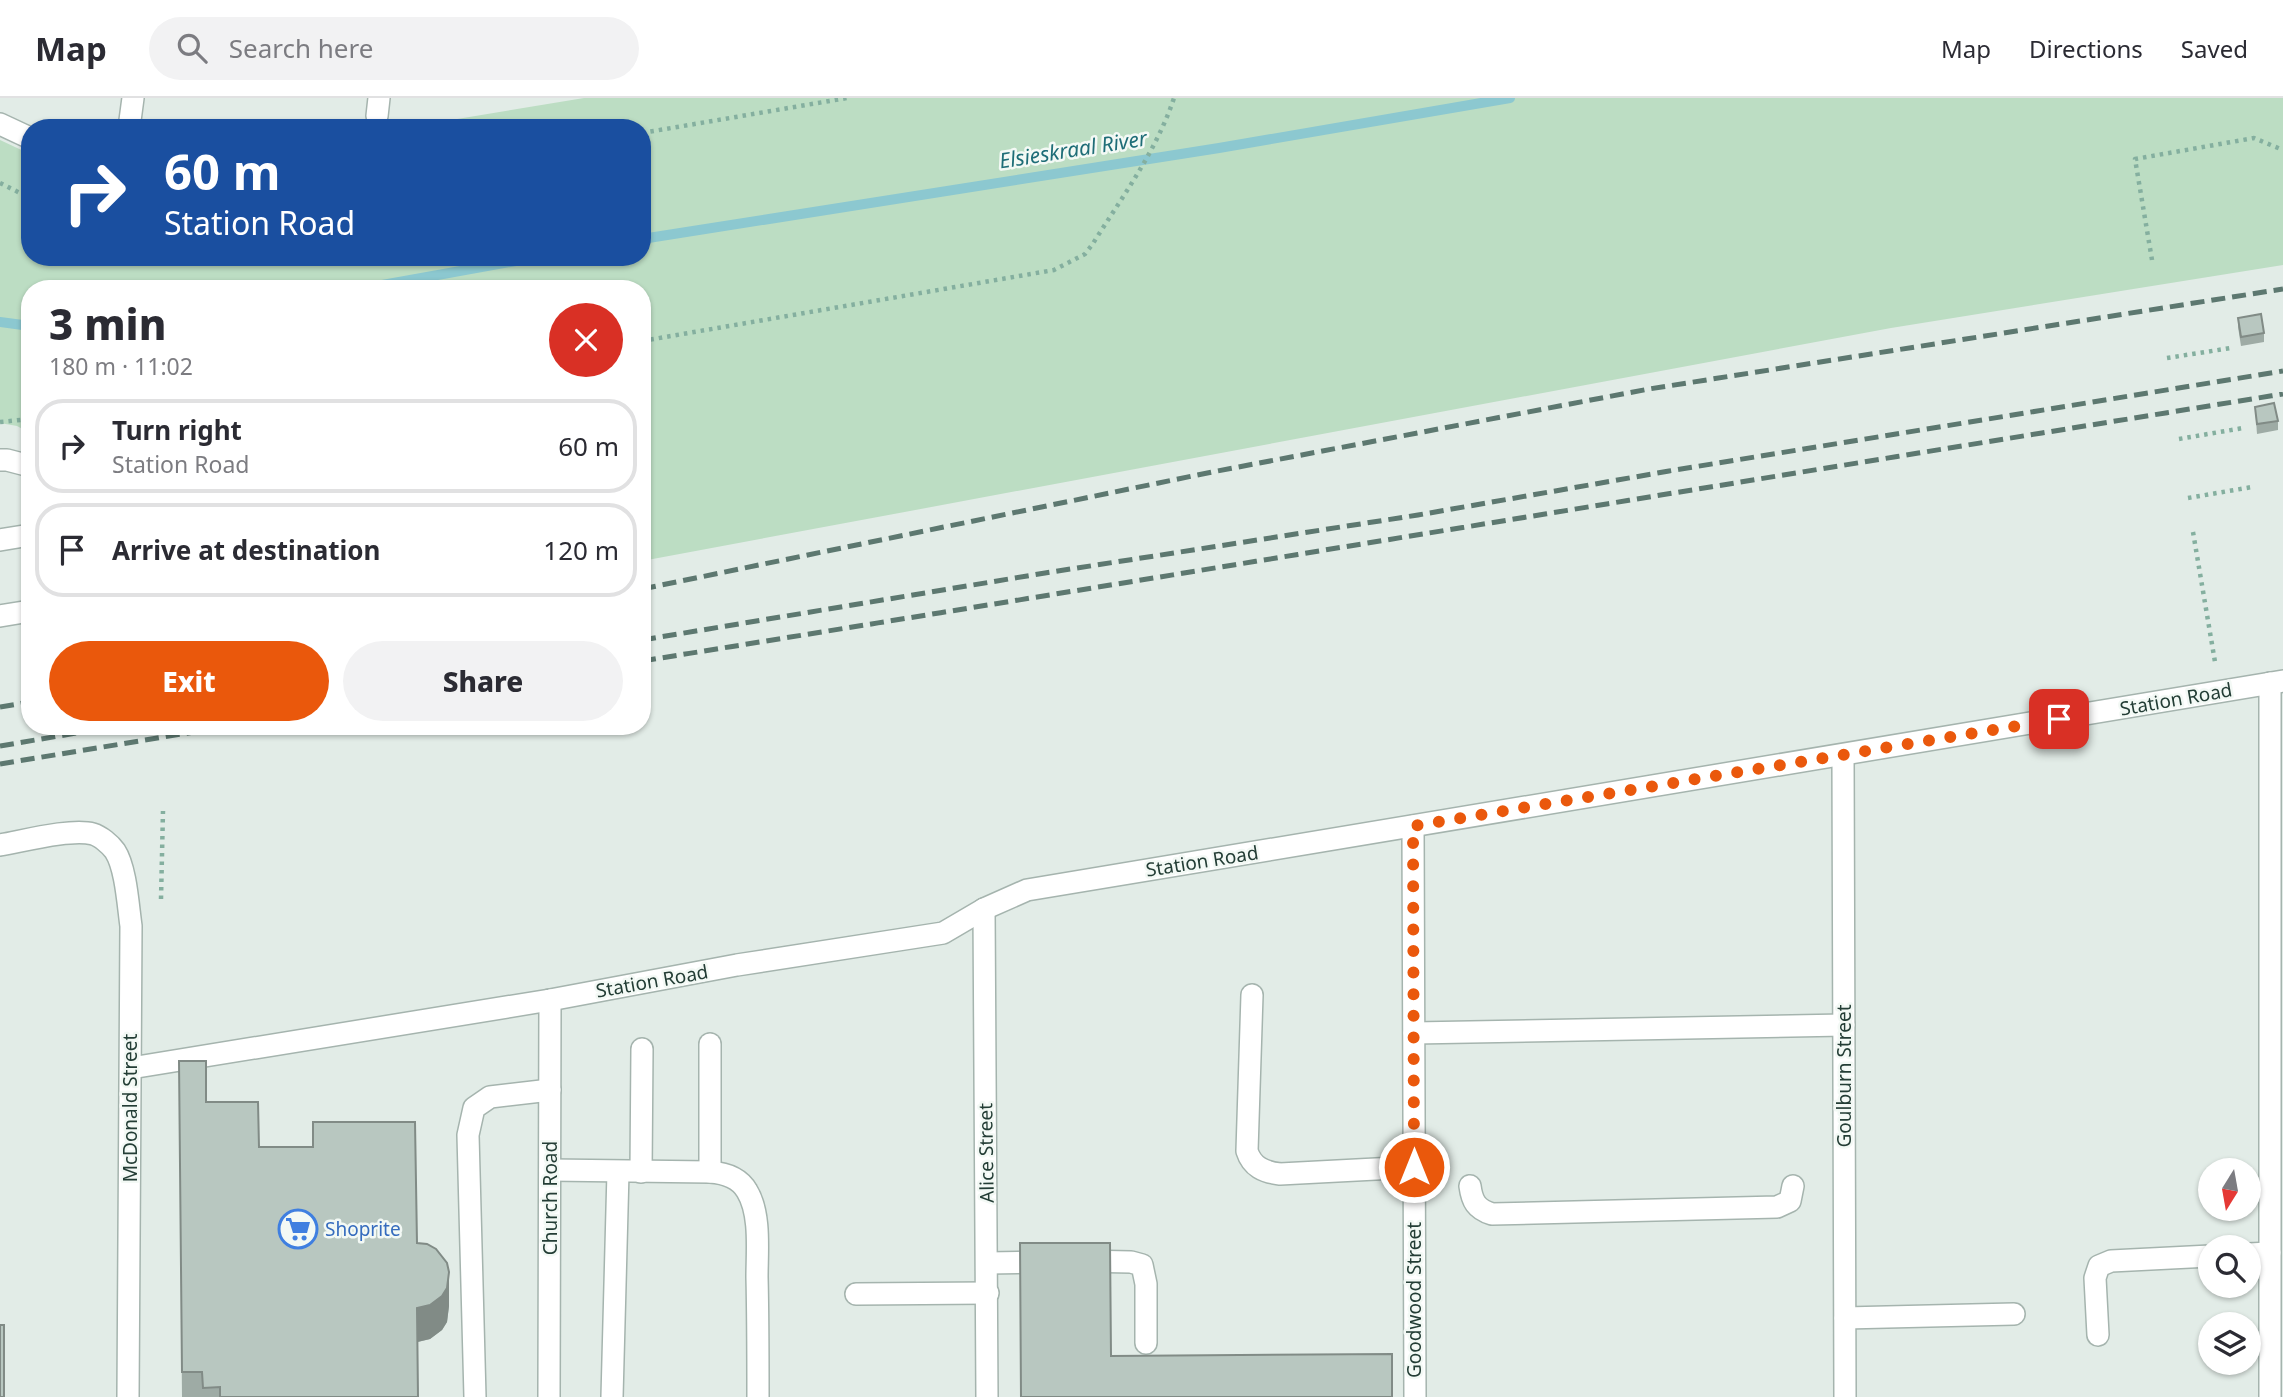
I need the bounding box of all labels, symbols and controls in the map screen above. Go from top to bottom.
search box [149,17,639,80]
text: Map [35,26,107,71]
icon: search [173,29,211,67]
text: Search here [229,30,373,66]
text: Map [1941,32,1991,65]
text: Directions [2029,32,2143,65]
text: Saved [2181,32,2248,65]
water label: Elsieskraal River [997,123,1151,175]
text: 60 m [164,138,281,204]
icon: right [49,147,140,238]
text: Station Road [164,201,355,244]
text: 3 min [49,295,166,352]
button: close [549,303,623,377]
text: 180 m · 11:02 [49,350,193,382]
text: Turn right [112,412,242,448]
icon: right [53,427,91,465]
text: 60 m [558,428,619,464]
text: Station Road [112,448,249,480]
icon: arrive [53,531,91,569]
text: Arrive at destination [112,532,381,568]
text: 120 m [543,532,619,568]
button: Exit [49,641,329,721]
button: Share [343,641,623,721]
street label: Station Road [2118,676,2234,722]
pin [2029,689,2089,749]
icon: arrive [2040,700,2078,738]
street label: Station Road [1144,839,1260,883]
street label: Station Road [594,958,710,1004]
street label: Goulburn Street [1831,1004,1857,1147]
street label: McDonald Street [117,1034,143,1182]
street label: Alice Street [972,1103,1000,1203]
position arrow [1377,1130,1451,1204]
street label: Church Road [537,1141,563,1255]
north arrow [2198,1158,2261,1222]
map controls [2198,1158,2261,1375]
supermarket icon: Shoprite [277,1208,319,1250]
place label: Shoprite [325,1216,401,1242]
street label: Goodwood Street [1401,1222,1427,1378]
button: search [2198,1235,2261,1298]
button: layers [2198,1312,2261,1375]

